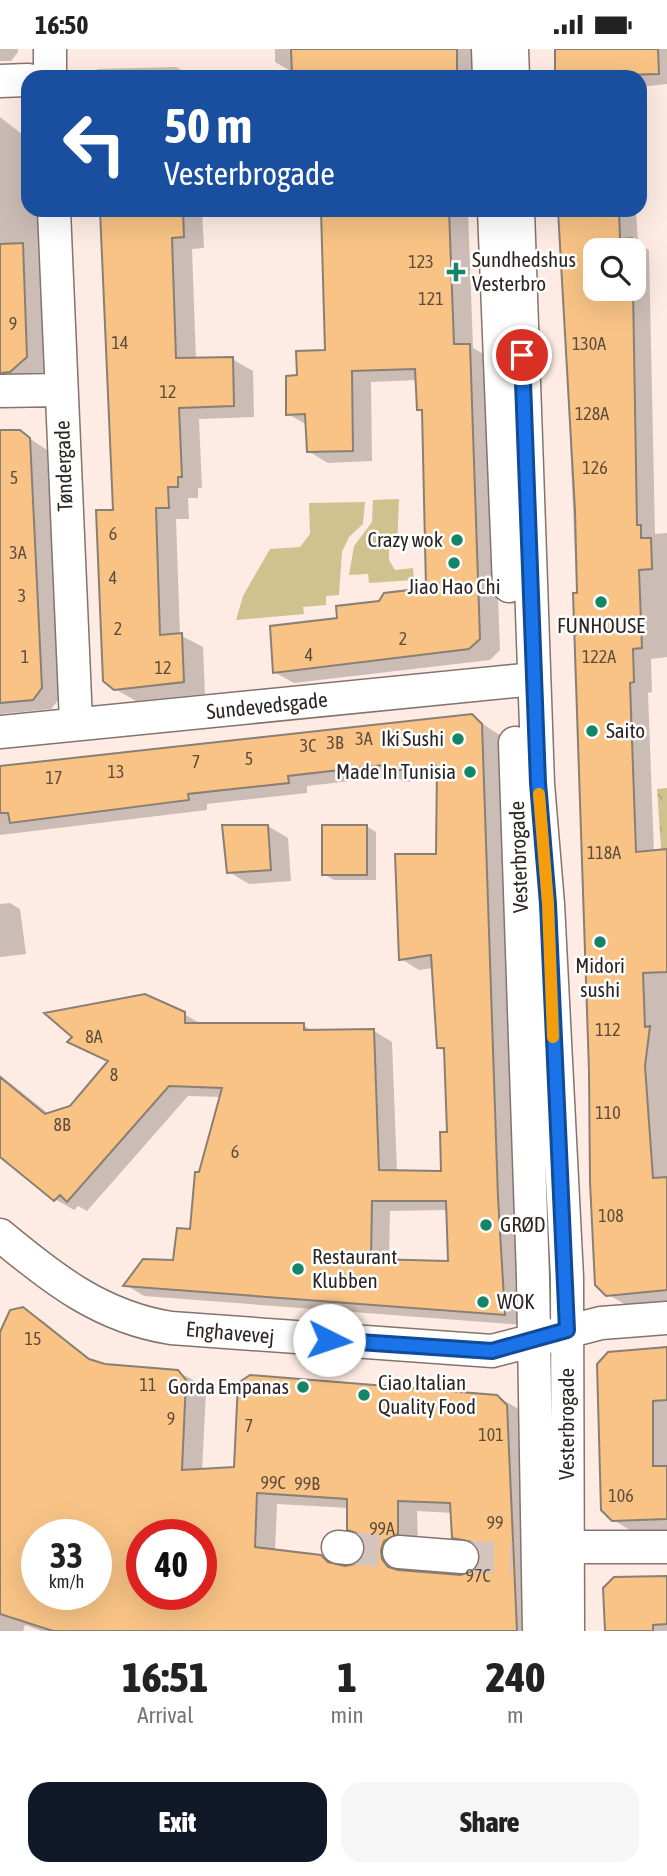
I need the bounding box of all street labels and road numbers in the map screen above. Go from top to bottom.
street label: Tøndergade [49,420,77,512]
street label: Sundevedsgade [205,687,329,723]
street label: Vesterbrogade [504,801,532,913]
street label: Enghavevej [185,1316,275,1348]
street label: Vesterbrogade [554,1368,578,1480]

